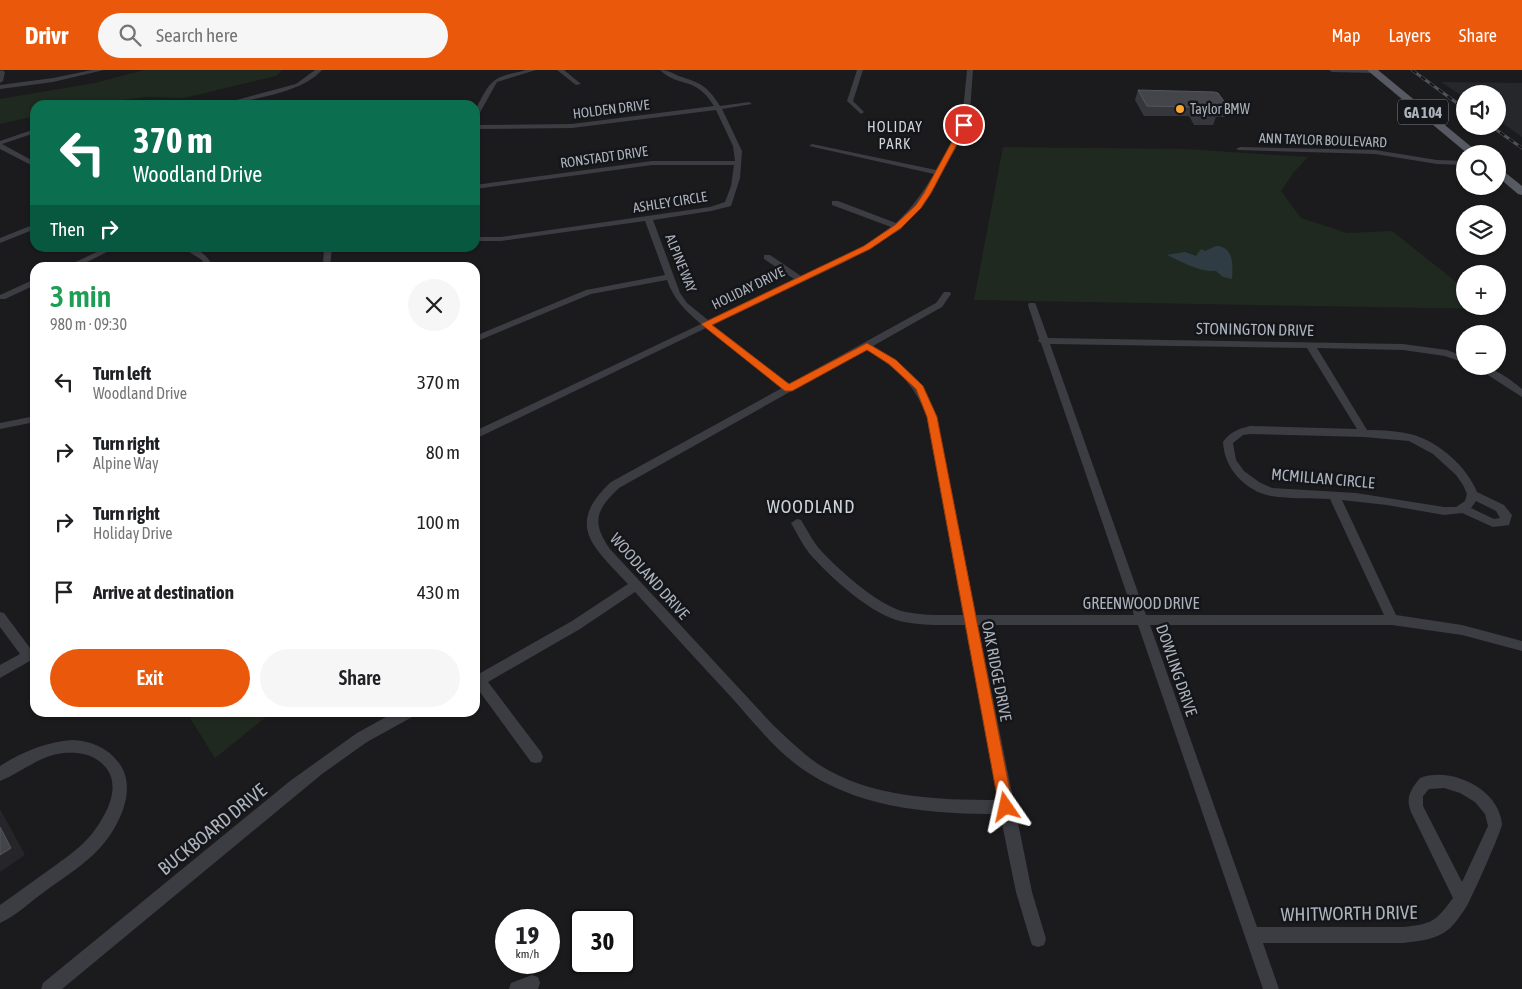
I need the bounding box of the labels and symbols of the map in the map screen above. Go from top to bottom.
street label: HOLDEN DRIVE [572,96,650,122]
road number: GA 104 [1398,100,1448,124]
place label: Taylor BMW [1190,101,1251,117]
marker: Taylor BMW [1174,103,1186,115]
pin [943,104,985,146]
district label: HOLIDAY PARK [867,118,923,152]
street label: ANN TAYLOR BOULEVARD [1259,130,1388,150]
street label: RONSTADT DRIVE [559,143,649,171]
street label: ASHLEY CIRCLE [632,188,708,216]
street label: ALPINE WAY [662,232,700,295]
street label: HOLIDAY DRIVE [709,264,787,312]
street label: STONINGTON DRIVE [1196,319,1314,339]
street label: MCMILLAN CIRCLE [1270,465,1376,492]
district label: WOODLAND [767,496,855,517]
street label: WOODLAND DRIVE [607,529,693,623]
street label: GREENWOOD DRIVE [1083,594,1199,612]
street label: OAK RIDGE DRIVE [978,619,1016,723]
street label: DOWLING DRIVE [1153,622,1201,718]
street label: BUCKBOARD DRIVE [154,779,270,879]
position arrow [979,780,1031,832]
street label: WHITWORTH DRIVE [1281,901,1417,925]
speed limit sign: 30 [570,909,635,974]

